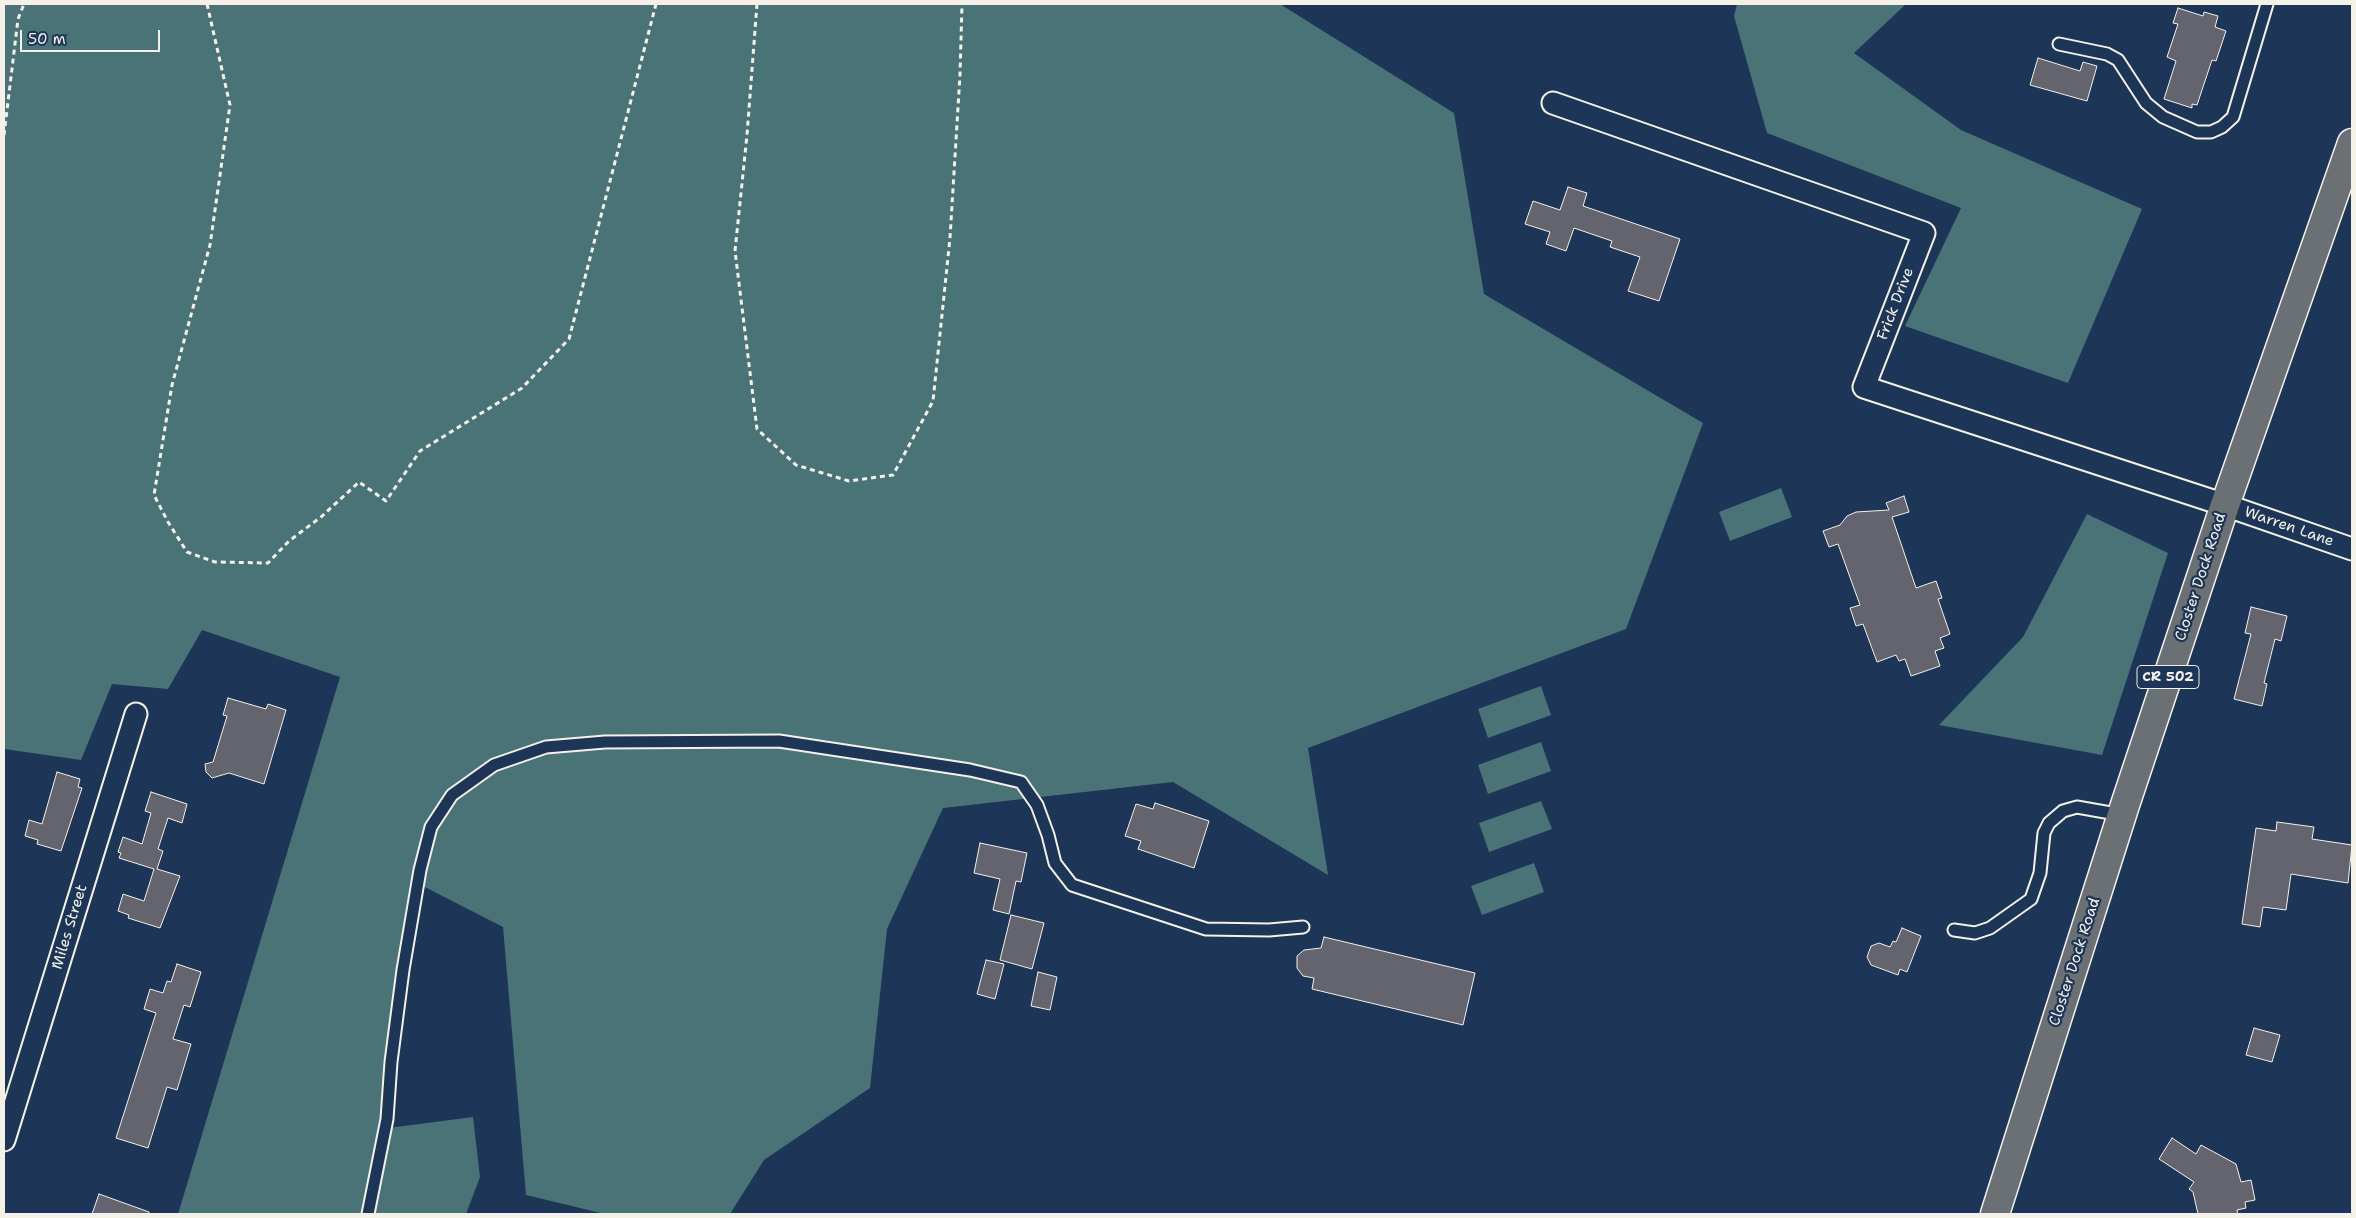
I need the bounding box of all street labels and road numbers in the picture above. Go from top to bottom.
street label: Frick Drive [1874,265,1918,343]
street label: Warren Lane [2242,503,2336,551]
street label: Closter Dock Road [2172,511,2230,643]
road number: CR 502 [2137,666,2199,689]
street label: Miles Street [49,882,91,972]
street label: Closter Dock Road [2046,896,2104,1028]

